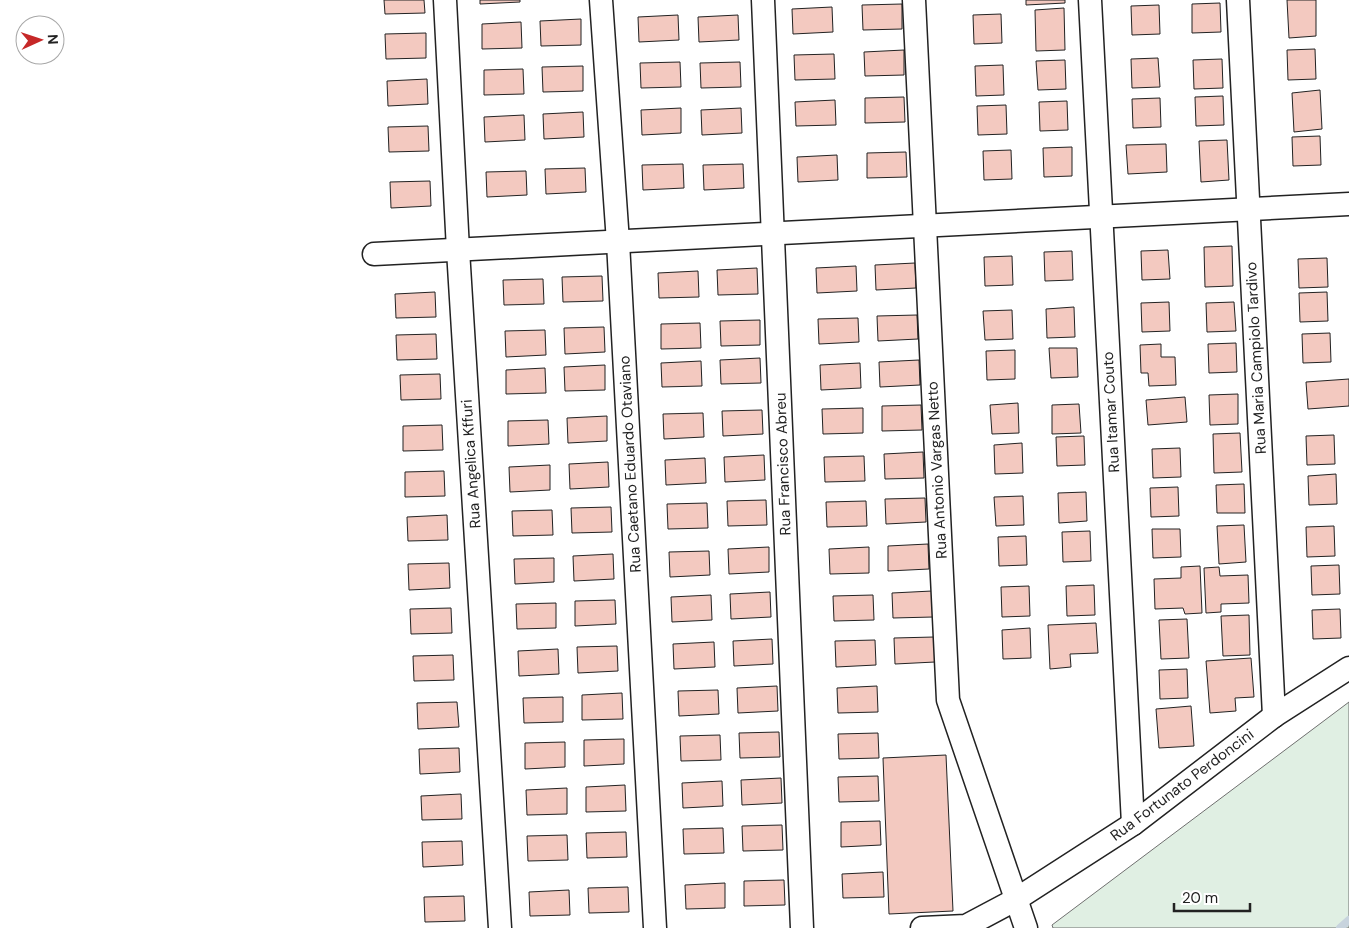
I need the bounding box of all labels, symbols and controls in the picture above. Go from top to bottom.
north arrow [15,15,65,65]
text: N [44,34,62,45]
street label: Rua Maria Campiolo Tardivo [1241,261,1271,455]
street label: Rua Itamar Couto [1098,351,1124,473]
street label: Rua Caetano Eduardo Otaviano [614,355,646,573]
street label: Rua Antonio Vargas Netto [922,381,952,559]
street label: Rua Francisco Abreu [771,392,795,536]
street label: Rua Angelica Kffuri [457,399,485,529]
street label: Rua Fortunato Perdoncini [1106,724,1258,846]
scale bar [1174,880,1250,912]
text: 20 m [1182,888,1218,908]

